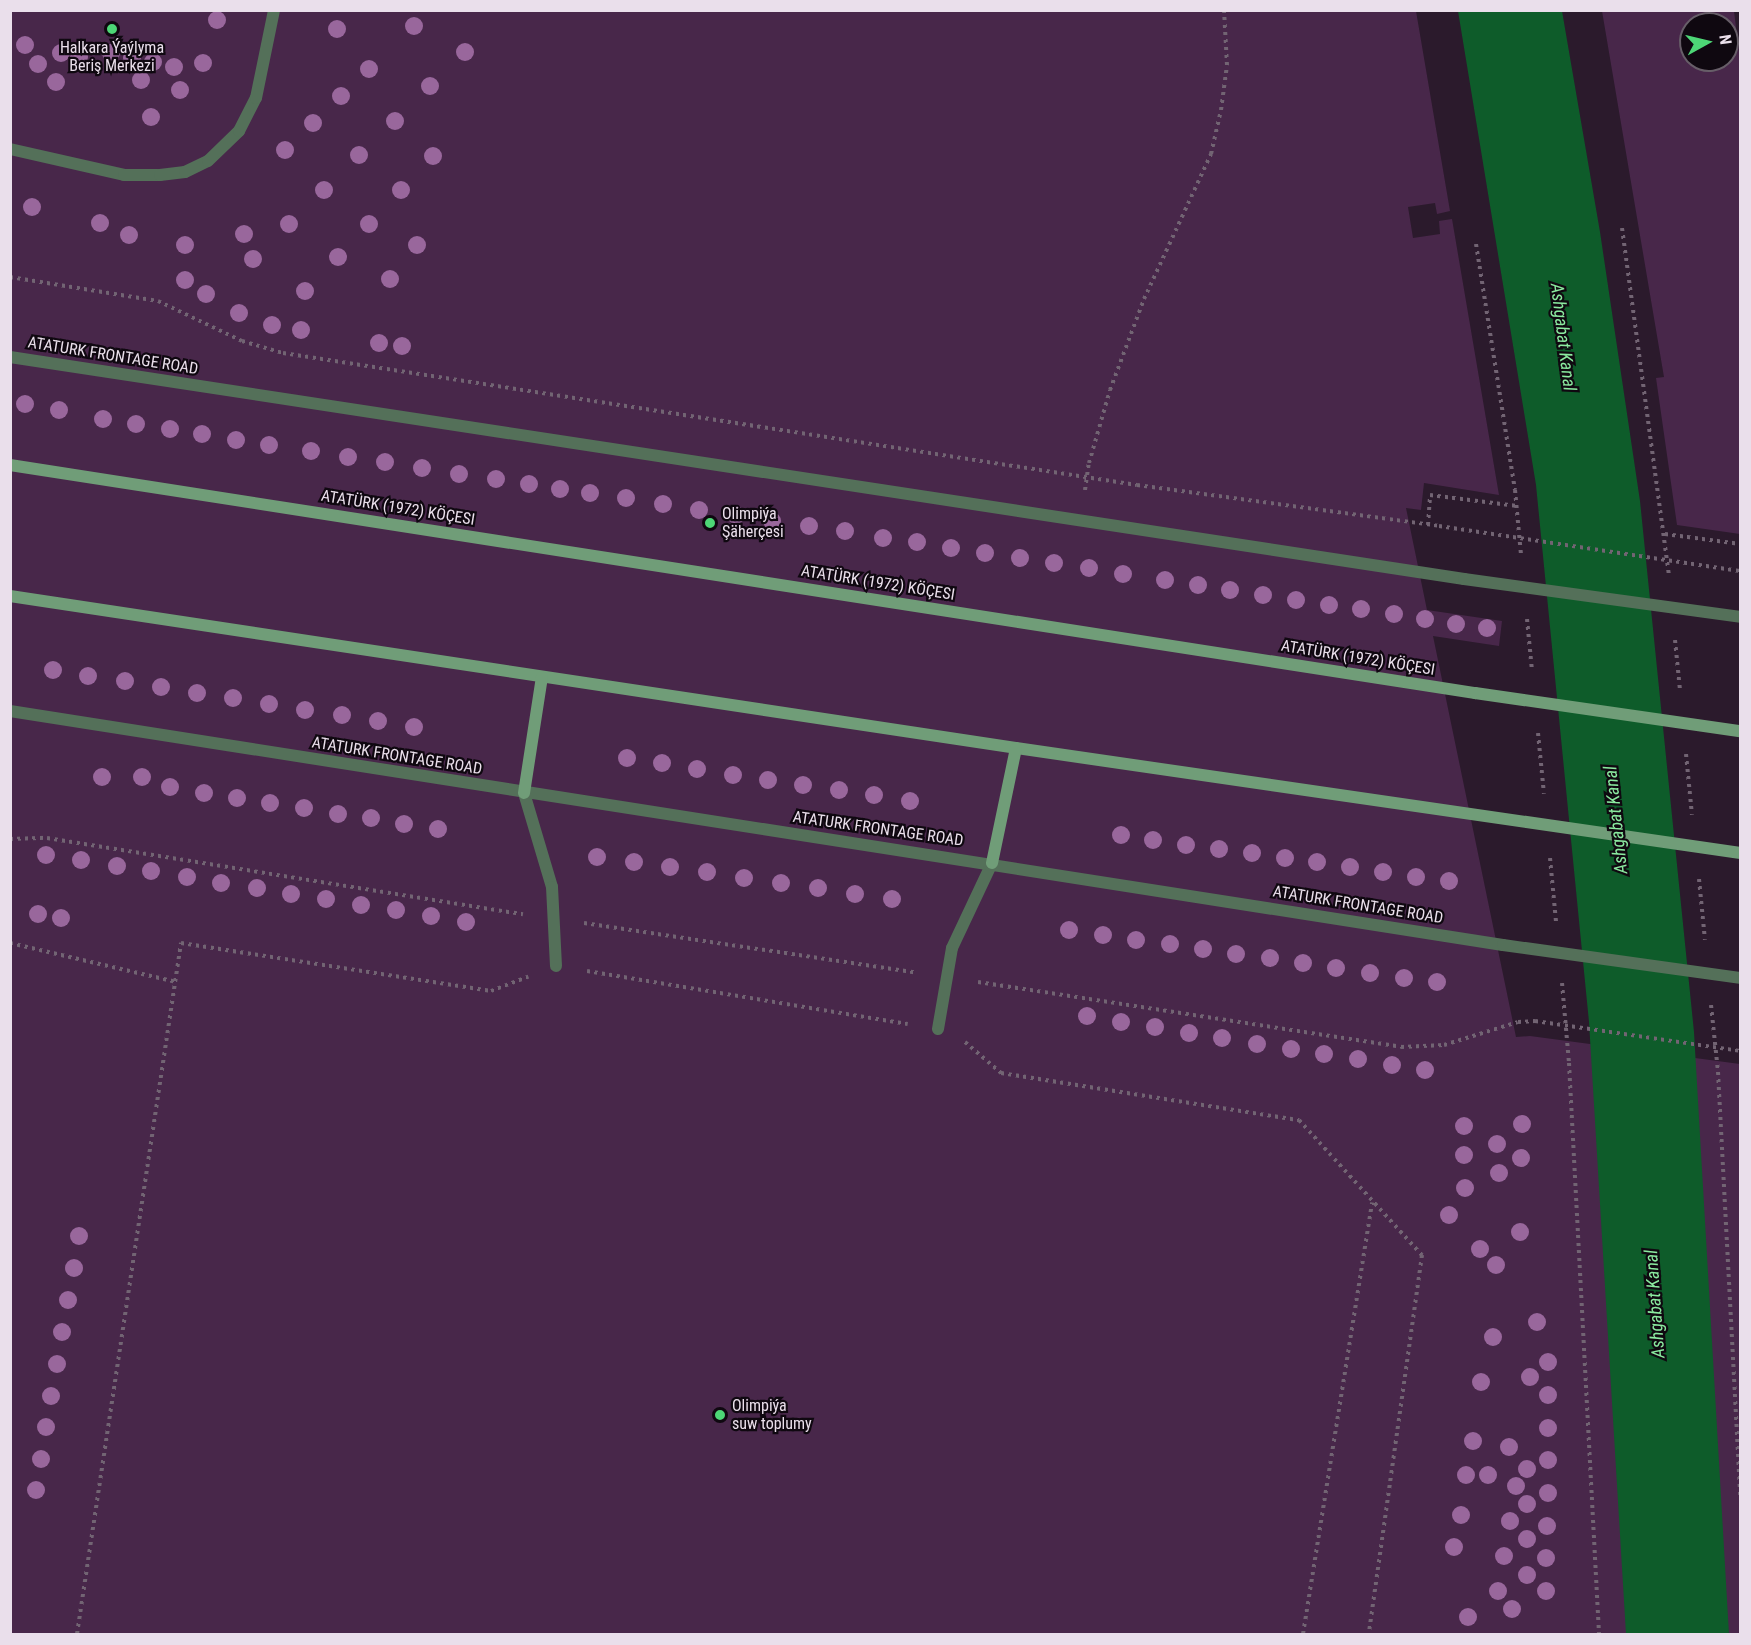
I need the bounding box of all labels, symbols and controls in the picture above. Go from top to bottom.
north arrow [1679,12,1739,72]
marker: Halkara Ýaýlyma Beriş Merkezi [105,22,119,36]
text: N [1715,34,1735,46]
place label: Halkara Ýaýlyma Beriş Merkezi [60,38,164,76]
water label: Ashgabat Kanal [1546,282,1580,392]
street label: ATATURK FRONTAGE ROAD [27,333,199,379]
street label: ATATÜRK (1972) KÖÇESI [320,486,476,530]
place label: Olimpiýa Şäherçesi [722,504,784,542]
marker: Olimpiýa Şäherçesi [703,516,717,530]
street label: ATATÜRK (1972) KÖÇESI [800,561,956,605]
street label: ATATÜRK (1972) KÖÇESI [1280,636,1436,680]
street label: ATATURK FRONTAGE ROAD [311,733,483,779]
water label: Ashgabat Kanal [1600,765,1632,875]
street label: ATATURK FRONTAGE ROAD [791,808,965,850]
street label: ATATURK FRONTAGE ROAD [1272,882,1444,928]
water label: Ashgabat Kanal [1640,1249,1670,1359]
place label: Olimpiýa suw toplumy [732,1396,812,1434]
marker: Olimpiýa suw toplumy [713,1408,727,1422]

